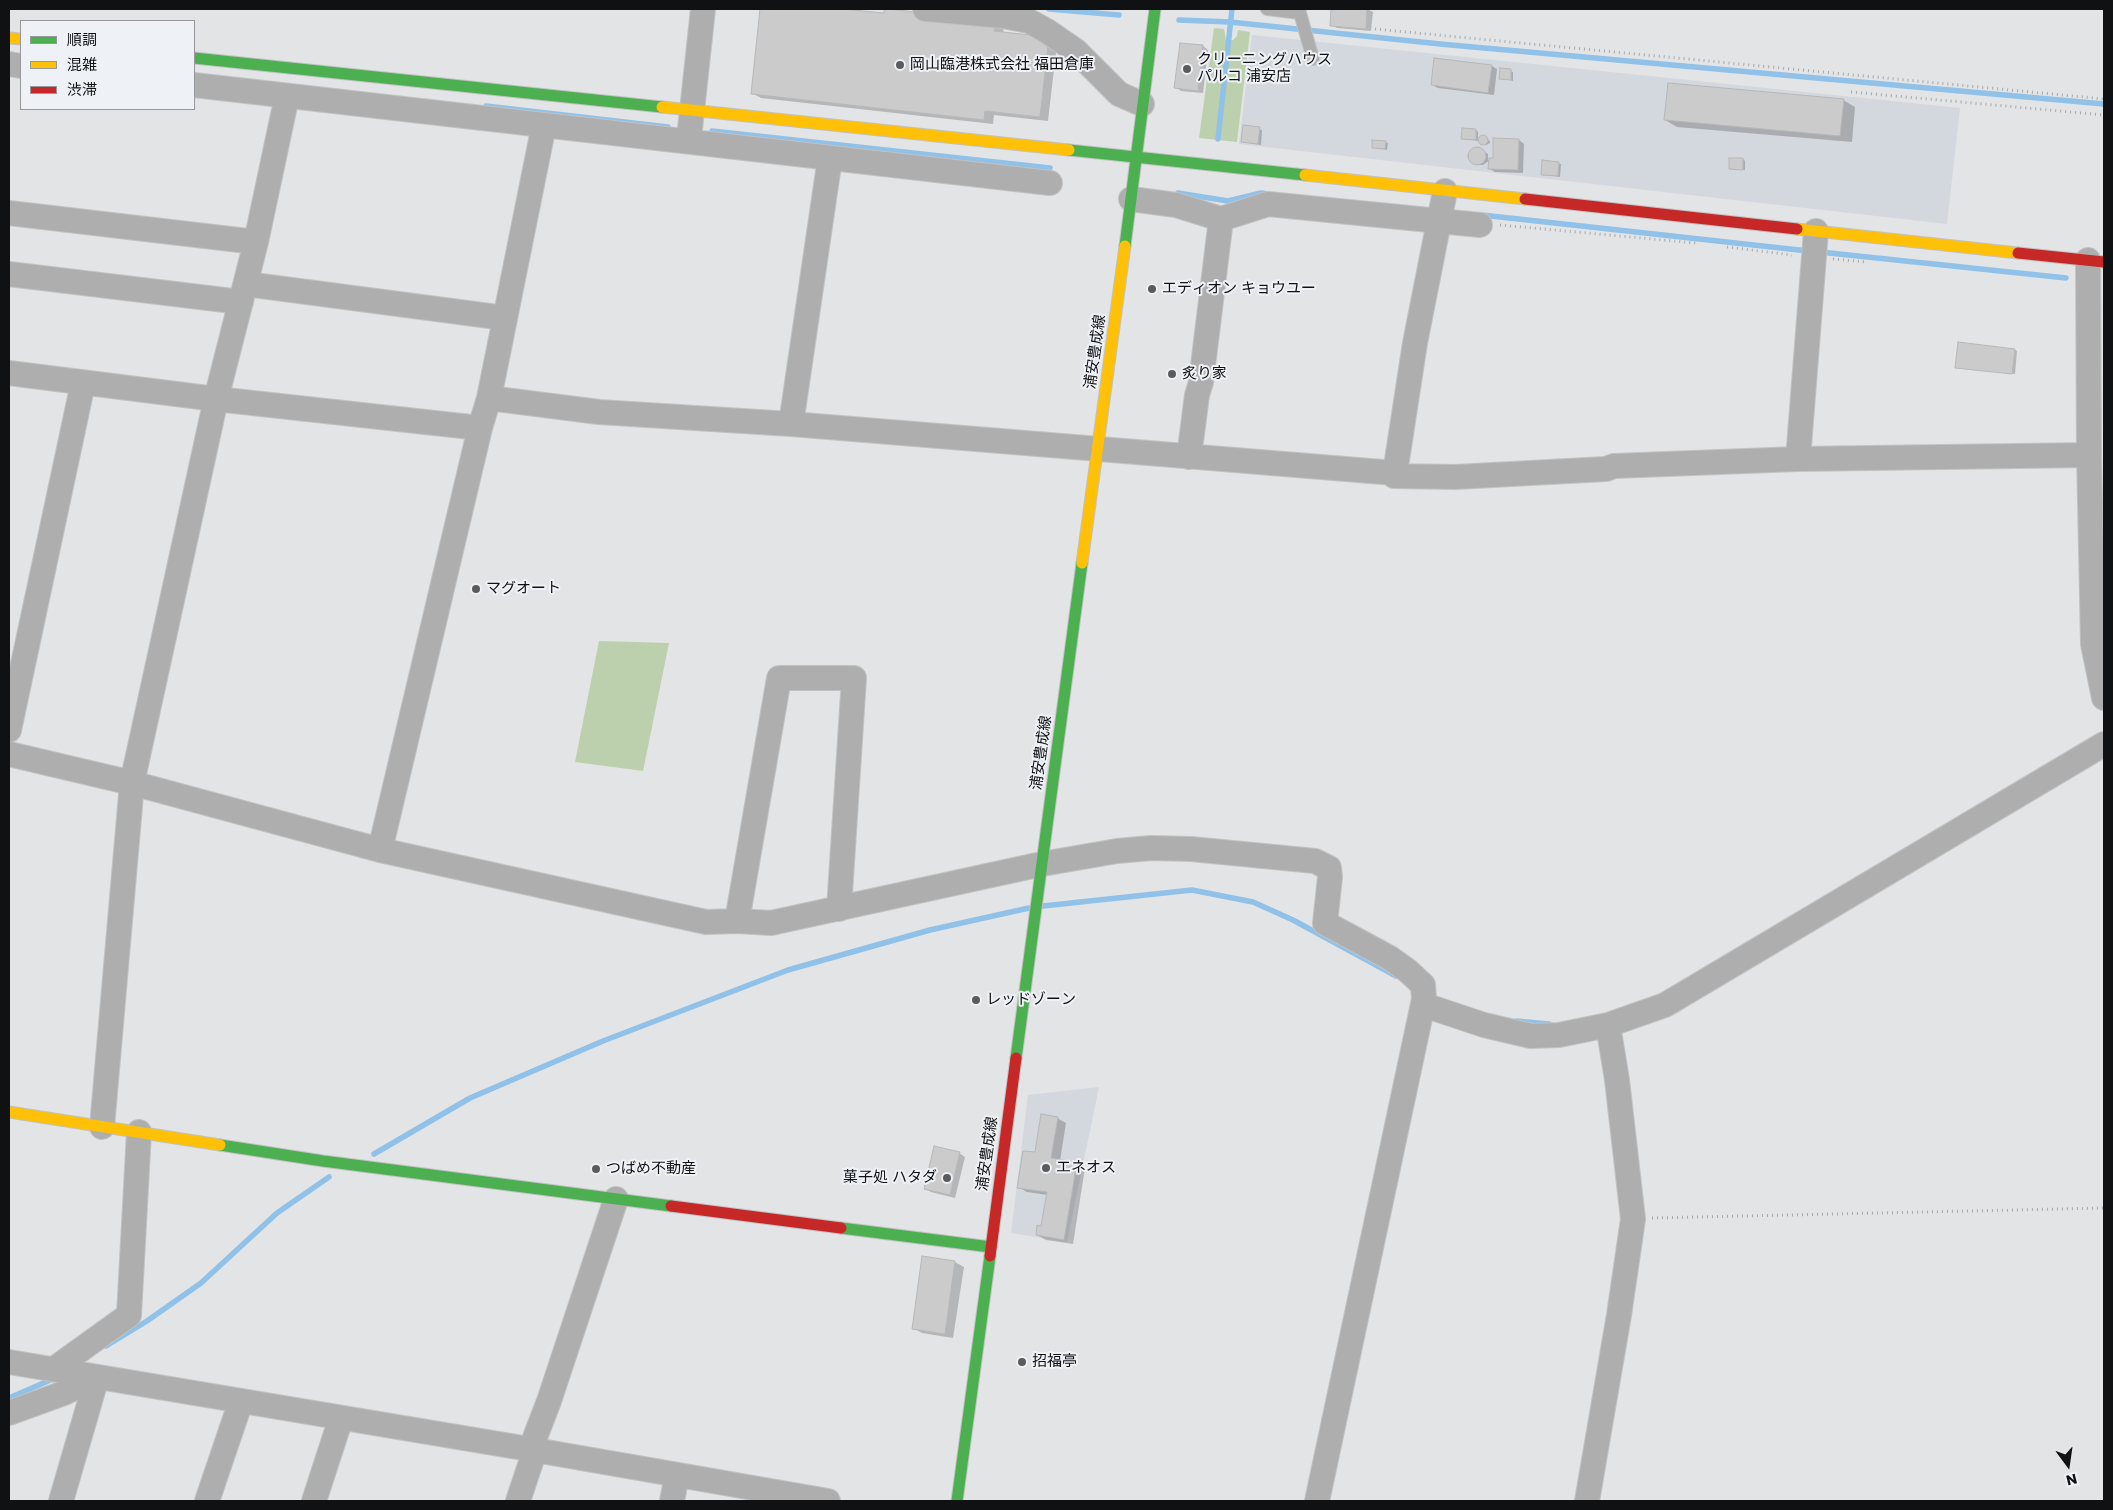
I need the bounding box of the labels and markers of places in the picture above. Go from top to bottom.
place label: クリーニングハウス パルコ 浦安店 [1197,51,1332,86]
place label: 岡山臨港株式会社 福田倉庫 [910,56,1094,74]
marker: 岡山臨港株式会社 福田倉庫 [894,59,906,71]
marker: クリーニングハウス パルコ 浦安店 [1181,63,1193,75]
place label: エディオン キョウユー [1162,280,1316,298]
marker: エディオン キョウユー [1146,283,1158,295]
place label: 炙り家 [1182,365,1227,383]
marker: 炙り家 [1166,368,1178,380]
place label: マグオート [486,580,561,598]
marker: マグオート [470,583,482,595]
place label: レッドゾーン [986,991,1076,1009]
marker: レッドゾーン [970,994,982,1006]
place label: エネオス [1056,1159,1116,1177]
place label: つばめ不動産 [606,1160,696,1178]
marker: エネオス [1040,1162,1052,1174]
marker: つばめ不動産 [590,1163,602,1175]
place label: 菓子処 ハタダ [843,1169,937,1187]
marker: 菓子処 ハタダ [941,1172,953,1184]
place label: 招福亭 [1032,1353,1077,1371]
marker: 招福亭 [1016,1356,1028,1368]

